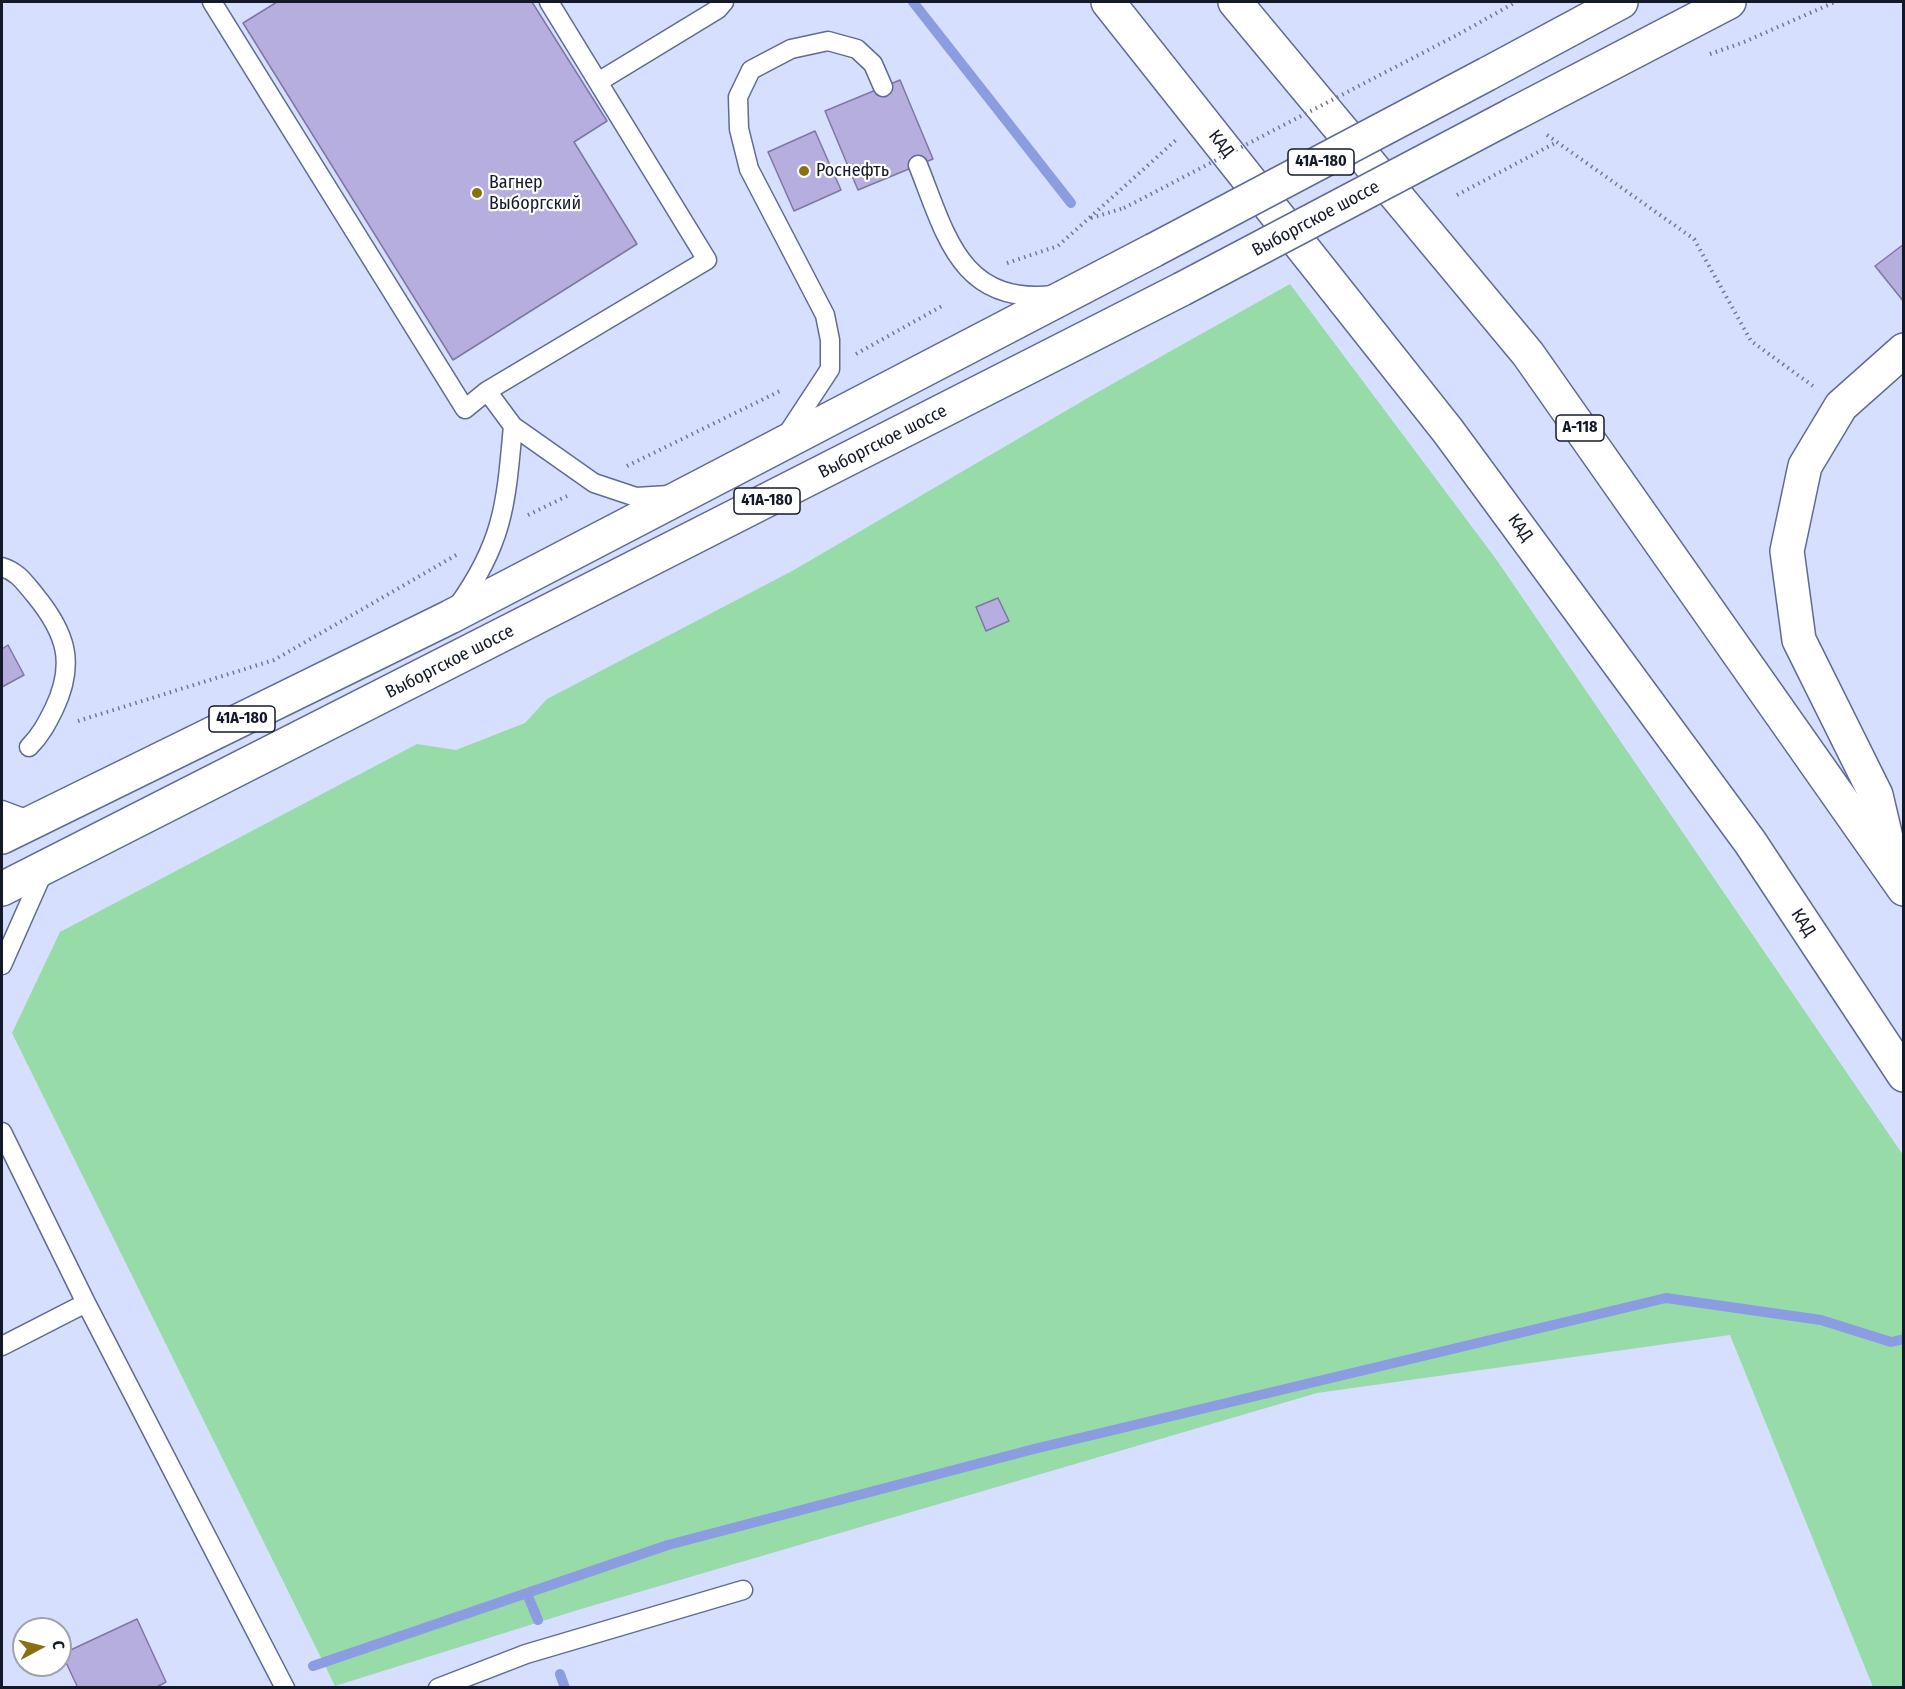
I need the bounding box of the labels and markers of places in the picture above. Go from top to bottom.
place label: Роснефть [816,160,889,182]
marker: Роснефть [797,164,811,178]
place label: Вагнер Выборгский [489,172,581,214]
marker: Вагнер Выборгский [470,186,484,200]

